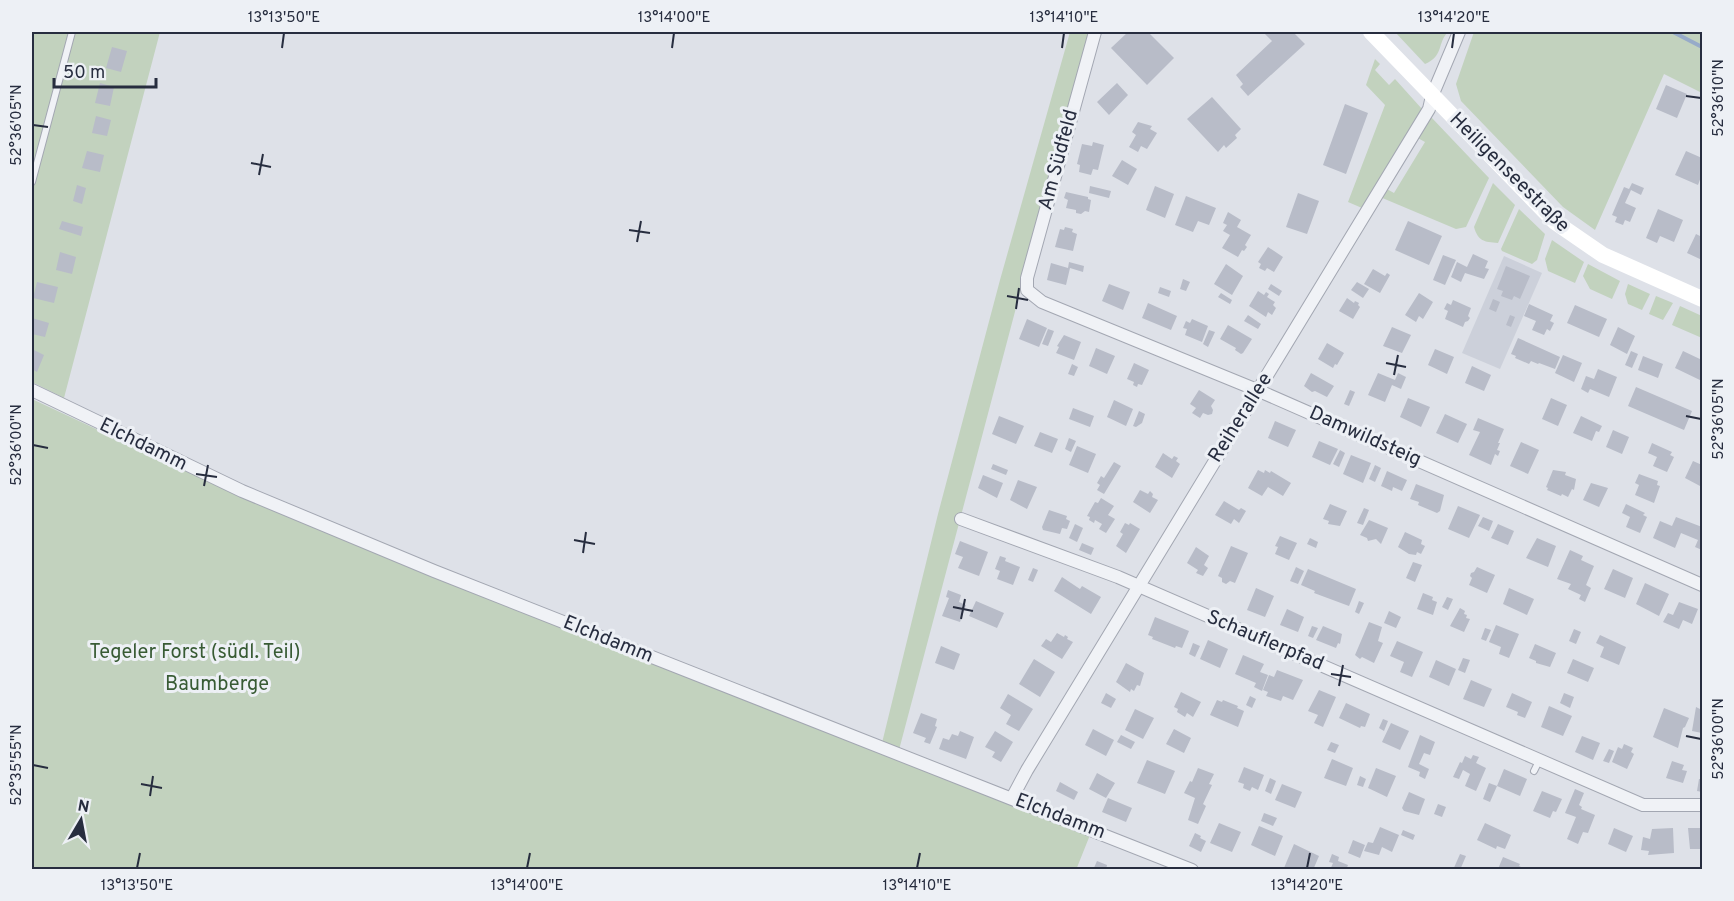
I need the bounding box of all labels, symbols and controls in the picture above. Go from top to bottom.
text: 13°13'50"E [248,9,320,28]
text: 13°14'00"E [638,9,710,28]
text: 13°14'10"E [1030,9,1098,28]
text: 13°14'20"E [1418,9,1490,28]
scale bar [54,51,156,89]
text: 52°36'10"N [1710,59,1729,137]
text: 50 m [63,62,105,85]
text: 52°36'05"N [8,84,27,166]
street label: Am Südfeld [1033,107,1085,213]
street label: Heiligenseestraße [1443,107,1575,239]
street label: Reiherallee [1203,368,1279,468]
text: 52°36'05"N [1710,378,1729,460]
street label: Damwildsteig [1305,401,1425,473]
text: 52°36'00"N [8,404,27,486]
street label: Elchdamm [95,413,191,477]
street label: Schauflerpfad [1202,605,1328,677]
street label: Elchdamm [559,610,657,670]
park label: Tegeler Forst (südl. Teil) [89,640,301,666]
park label: Baumberge [165,672,269,698]
text: 52°36'00"N [1710,698,1729,780]
text: 52°35'55"N [8,724,27,806]
street label: Elchdamm [1011,788,1109,846]
north arrow [51,790,111,850]
text: N [76,796,91,818]
text: 13°13'50"E [101,877,173,896]
text: 13°14'00"E [491,877,563,896]
text: 13°14'10"E [883,877,951,896]
text: 13°14'20"E [1271,877,1343,896]

